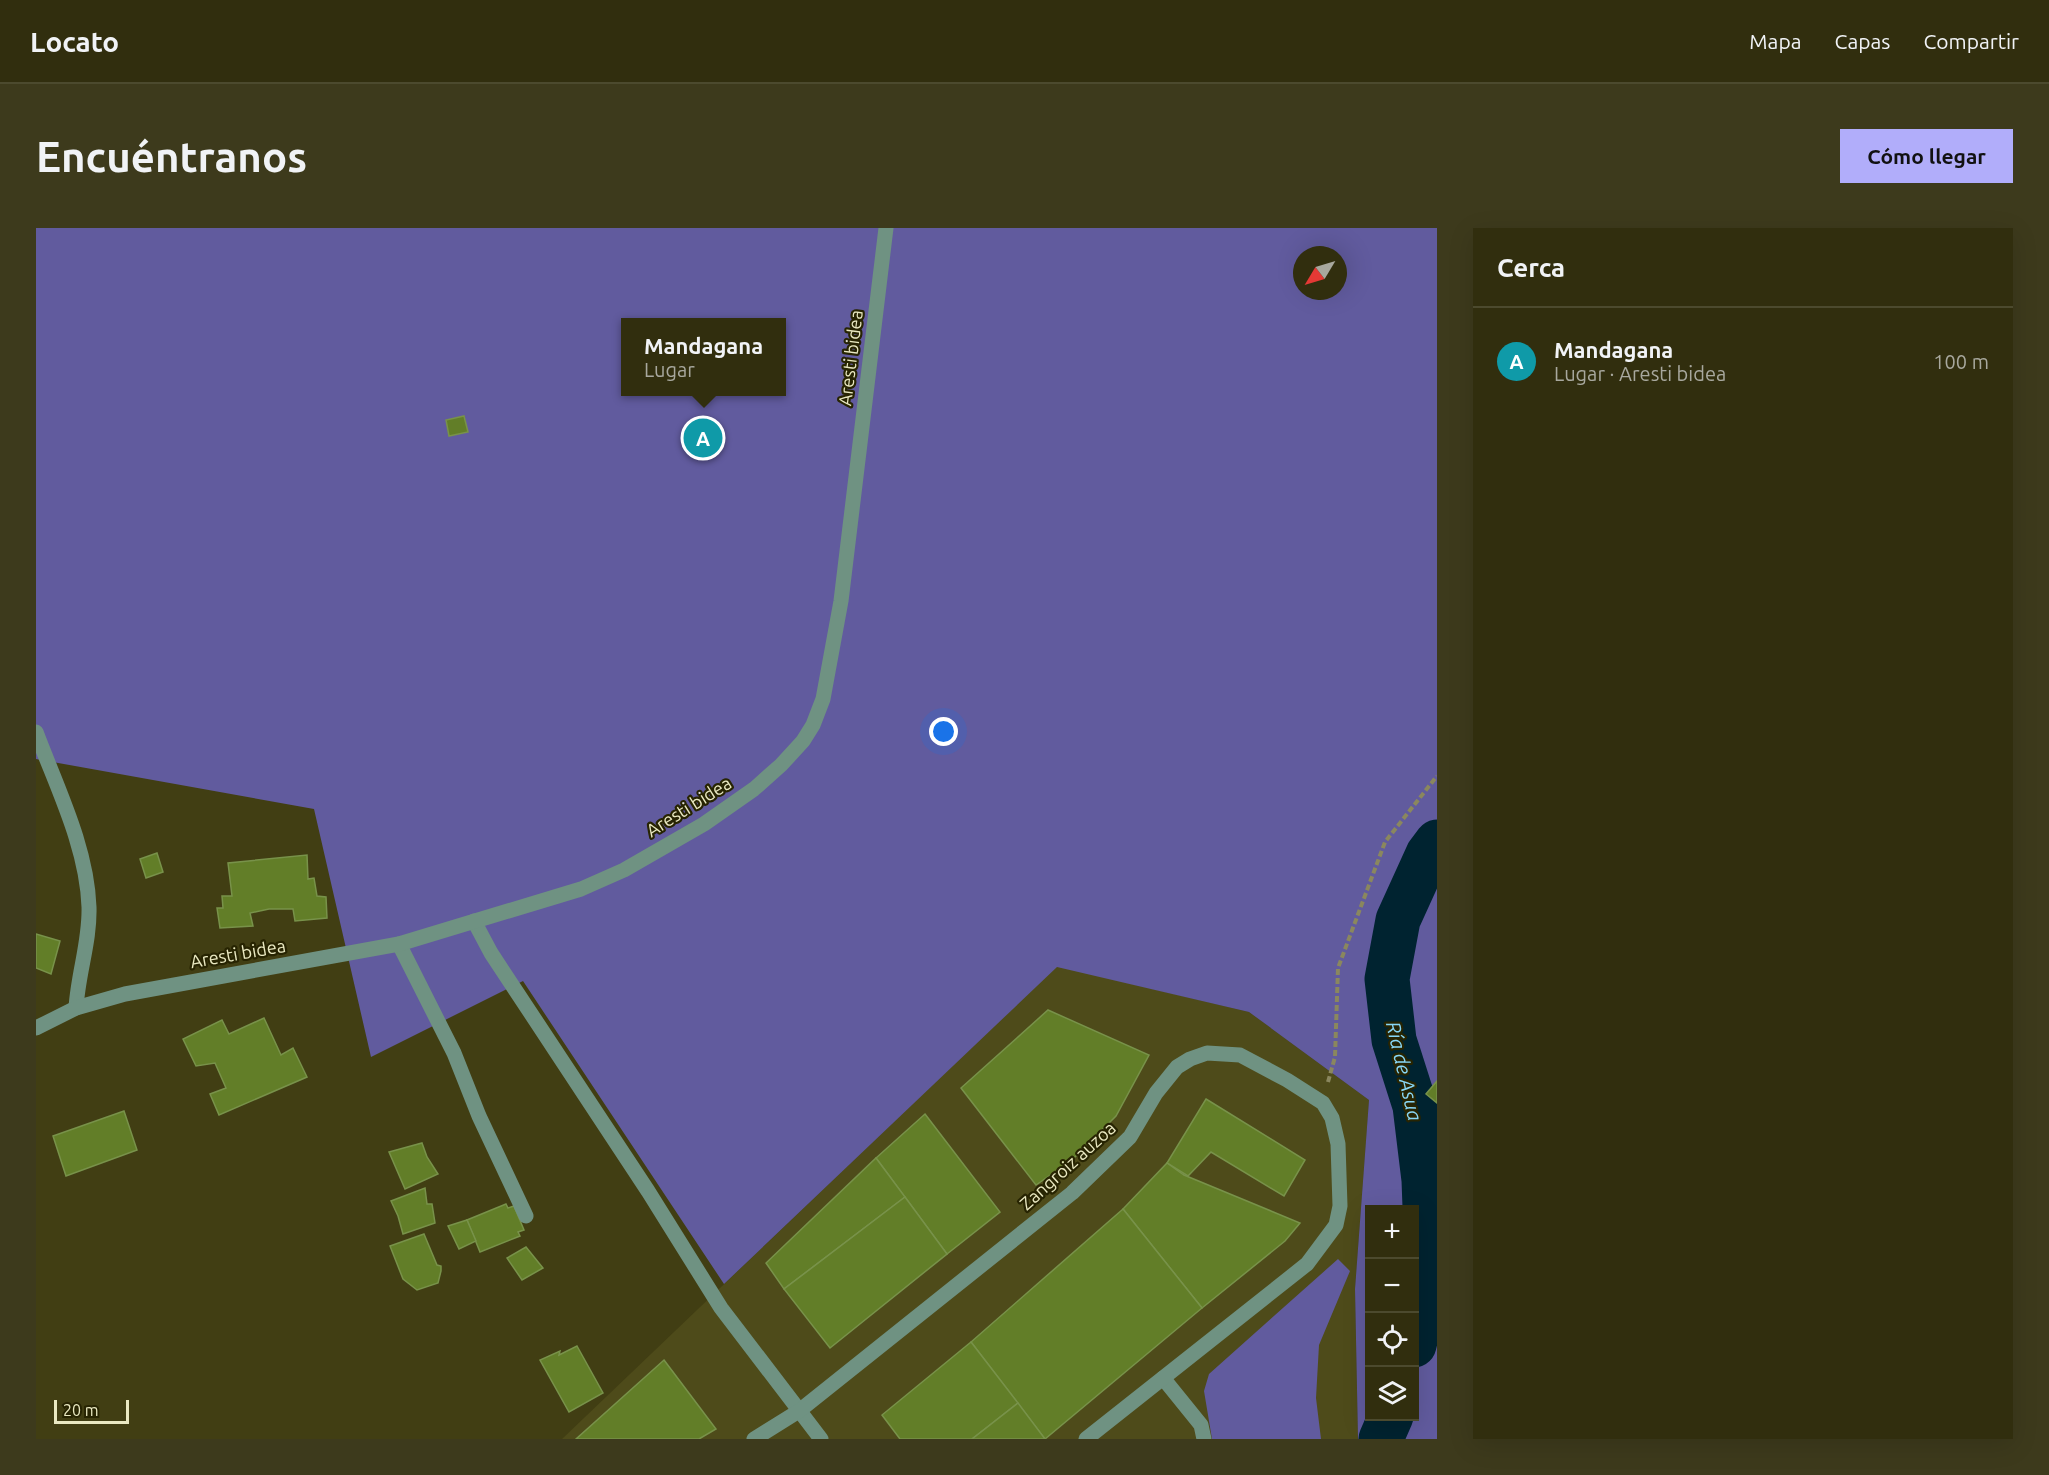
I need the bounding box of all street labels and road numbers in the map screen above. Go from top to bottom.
street label: Aresti bidea [834,309,866,407]
street label: Aresti bidea [642,772,735,840]
street label: Aresti bidea [189,935,287,971]
street label: Zangroiz auzoa [1015,1117,1119,1213]

